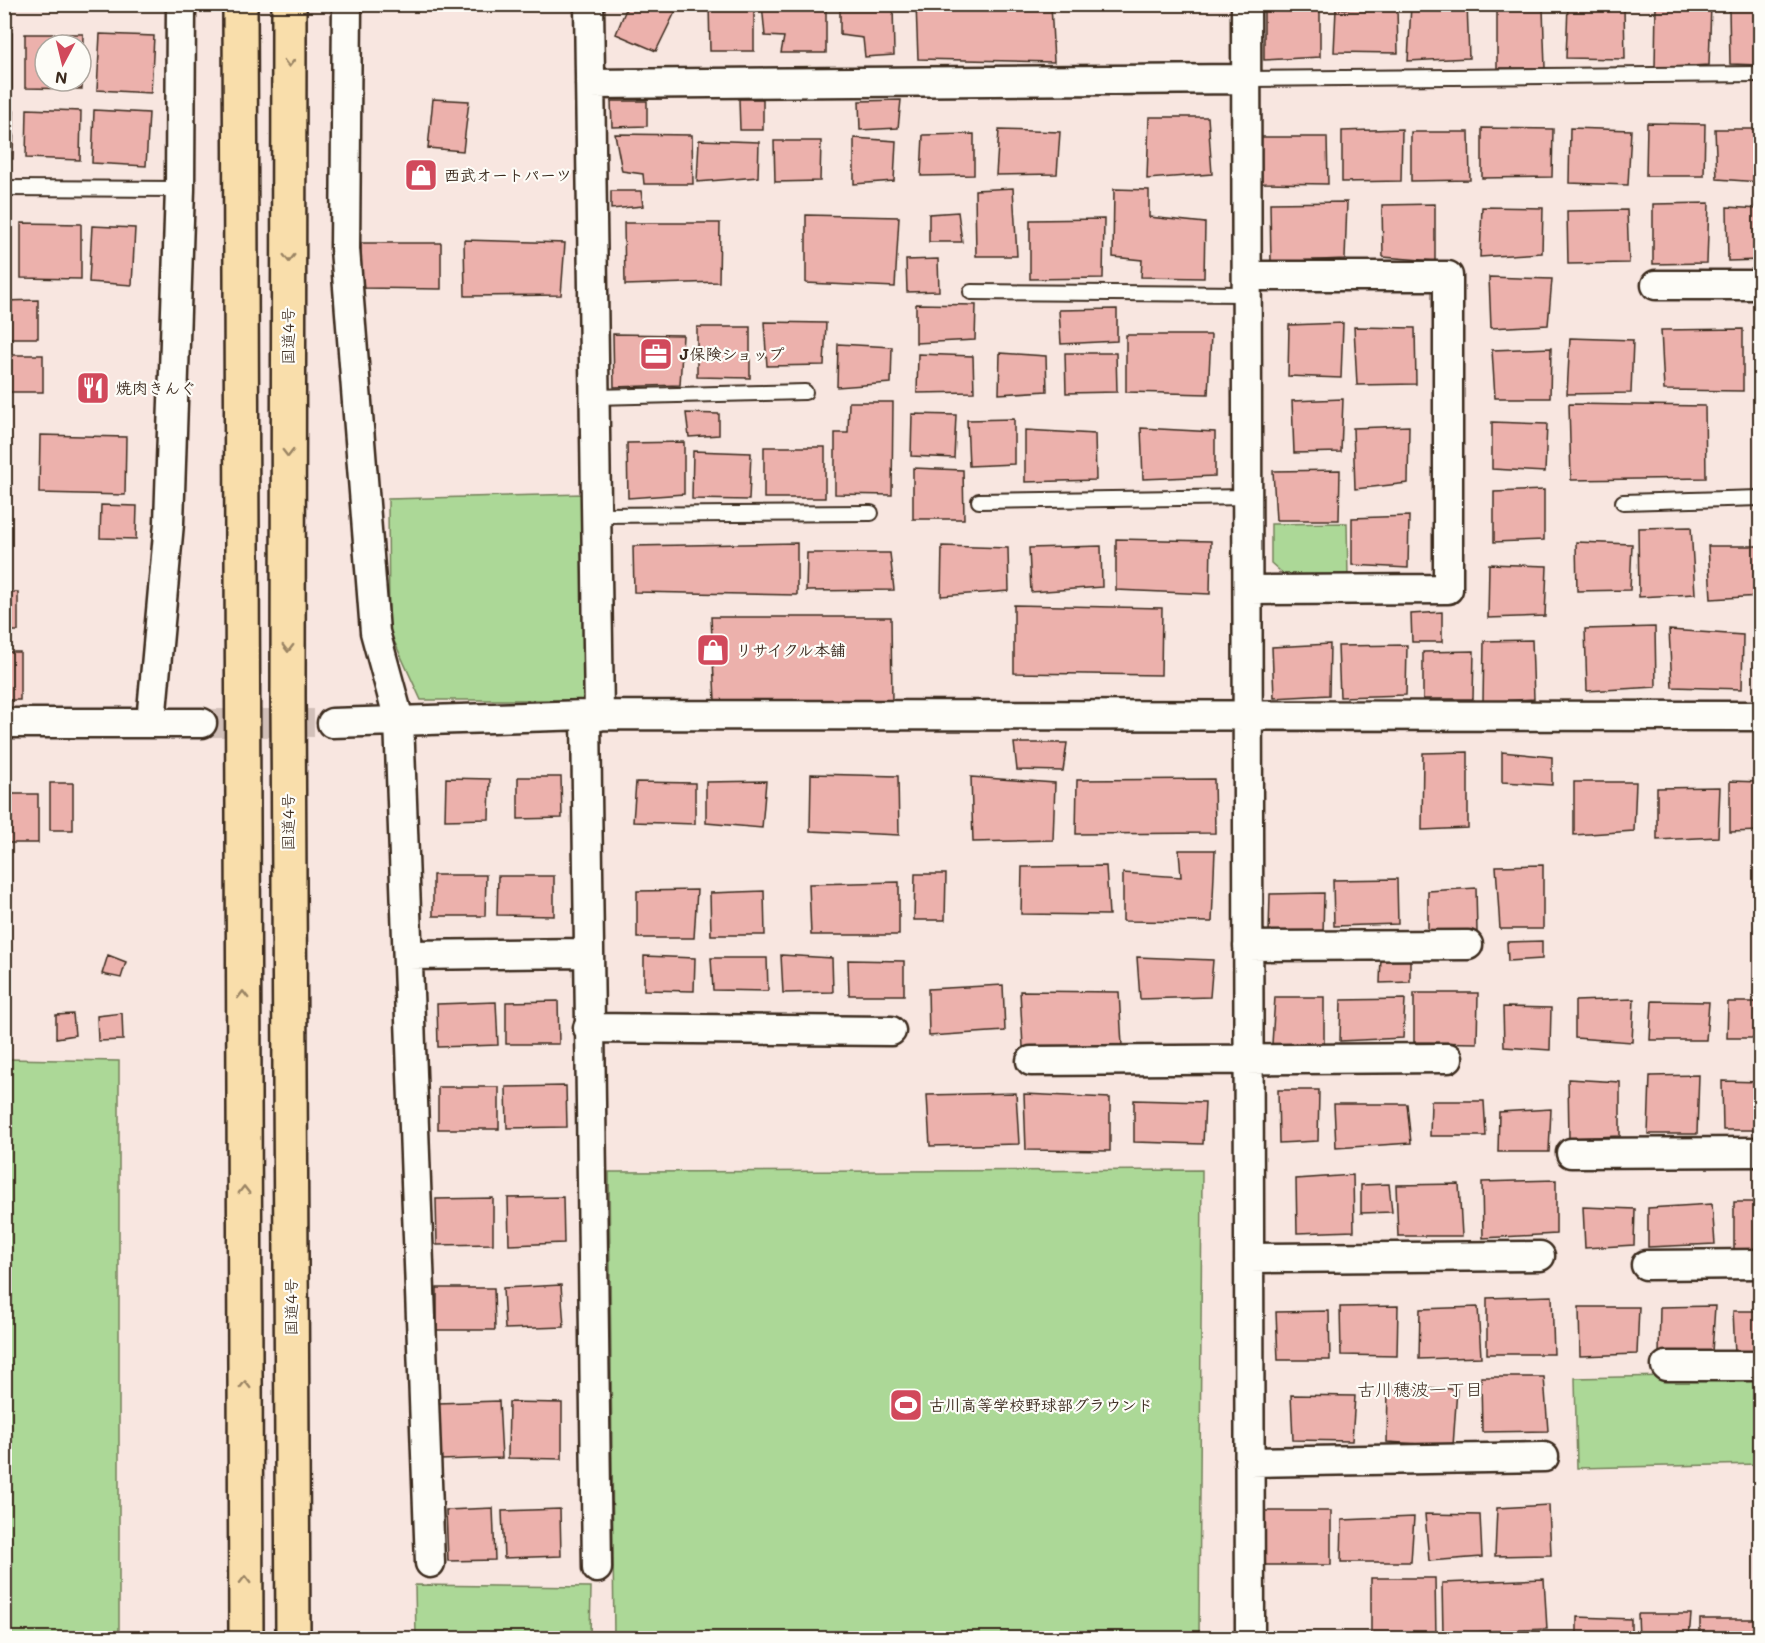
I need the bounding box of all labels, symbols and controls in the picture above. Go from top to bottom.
north arrow [33,33,93,93]
one-way arrow [283,58,295,67]
text: N [54,67,68,90]
shop icon: 西武オートパーツ [403,157,439,193]
place label: 西武オートパーツ [444,164,572,185]
one-way arrow [283,253,295,262]
street label: 国道4号 [277,307,298,365]
office icon: J保険ショップ [638,336,674,372]
place label: J保険ショップ [679,343,784,364]
restaurant icon: 焼肉きんぐ [75,370,111,406]
place label: 焼肉きんぐ [116,377,196,398]
one-way arrow [282,448,294,457]
shop icon: リサイクル本舗 [695,632,731,668]
place label: リサイクル本舗 [736,639,846,660]
one-way arrow [282,643,294,652]
street label: 国道4号 [277,793,298,851]
one-way arrow [237,991,249,1000]
one-way arrow [238,1186,250,1195]
street label: 国道4号 [280,1278,301,1336]
district label: 古川穂波一丁目 [1357,1377,1483,1401]
one-way arrow [239,1381,251,1390]
sports icon: 古川高等学校野球部グラウンド [888,1387,924,1423]
place label: 古川高等学校野球部グラウンド [929,1394,1153,1415]
one-way arrow [239,1576,251,1585]

